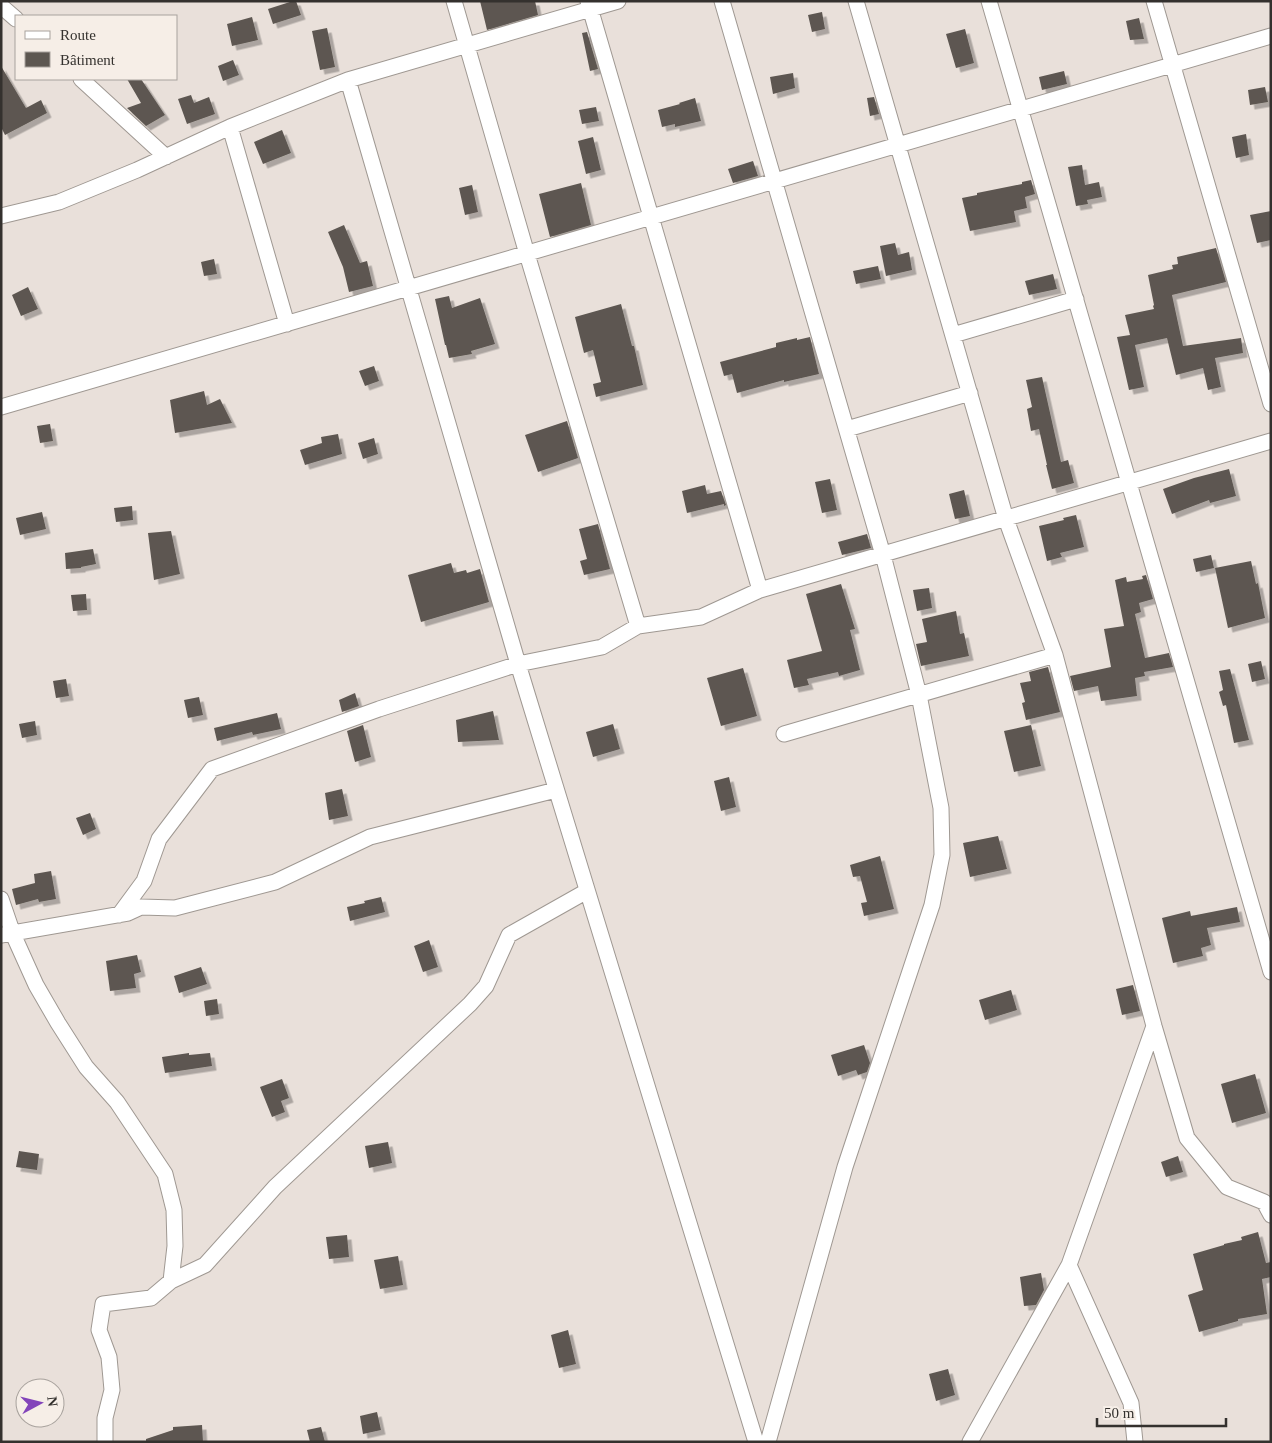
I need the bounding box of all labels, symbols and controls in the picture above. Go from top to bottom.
legend [15,15,178,80]
text: Route [60,27,96,43]
text: Bâtiment [60,52,116,68]
north arrow [15,1378,65,1428]
text: N [44,1396,60,1407]
scale bar [1097,1396,1226,1428]
text: 50 m [1104,1405,1135,1421]

